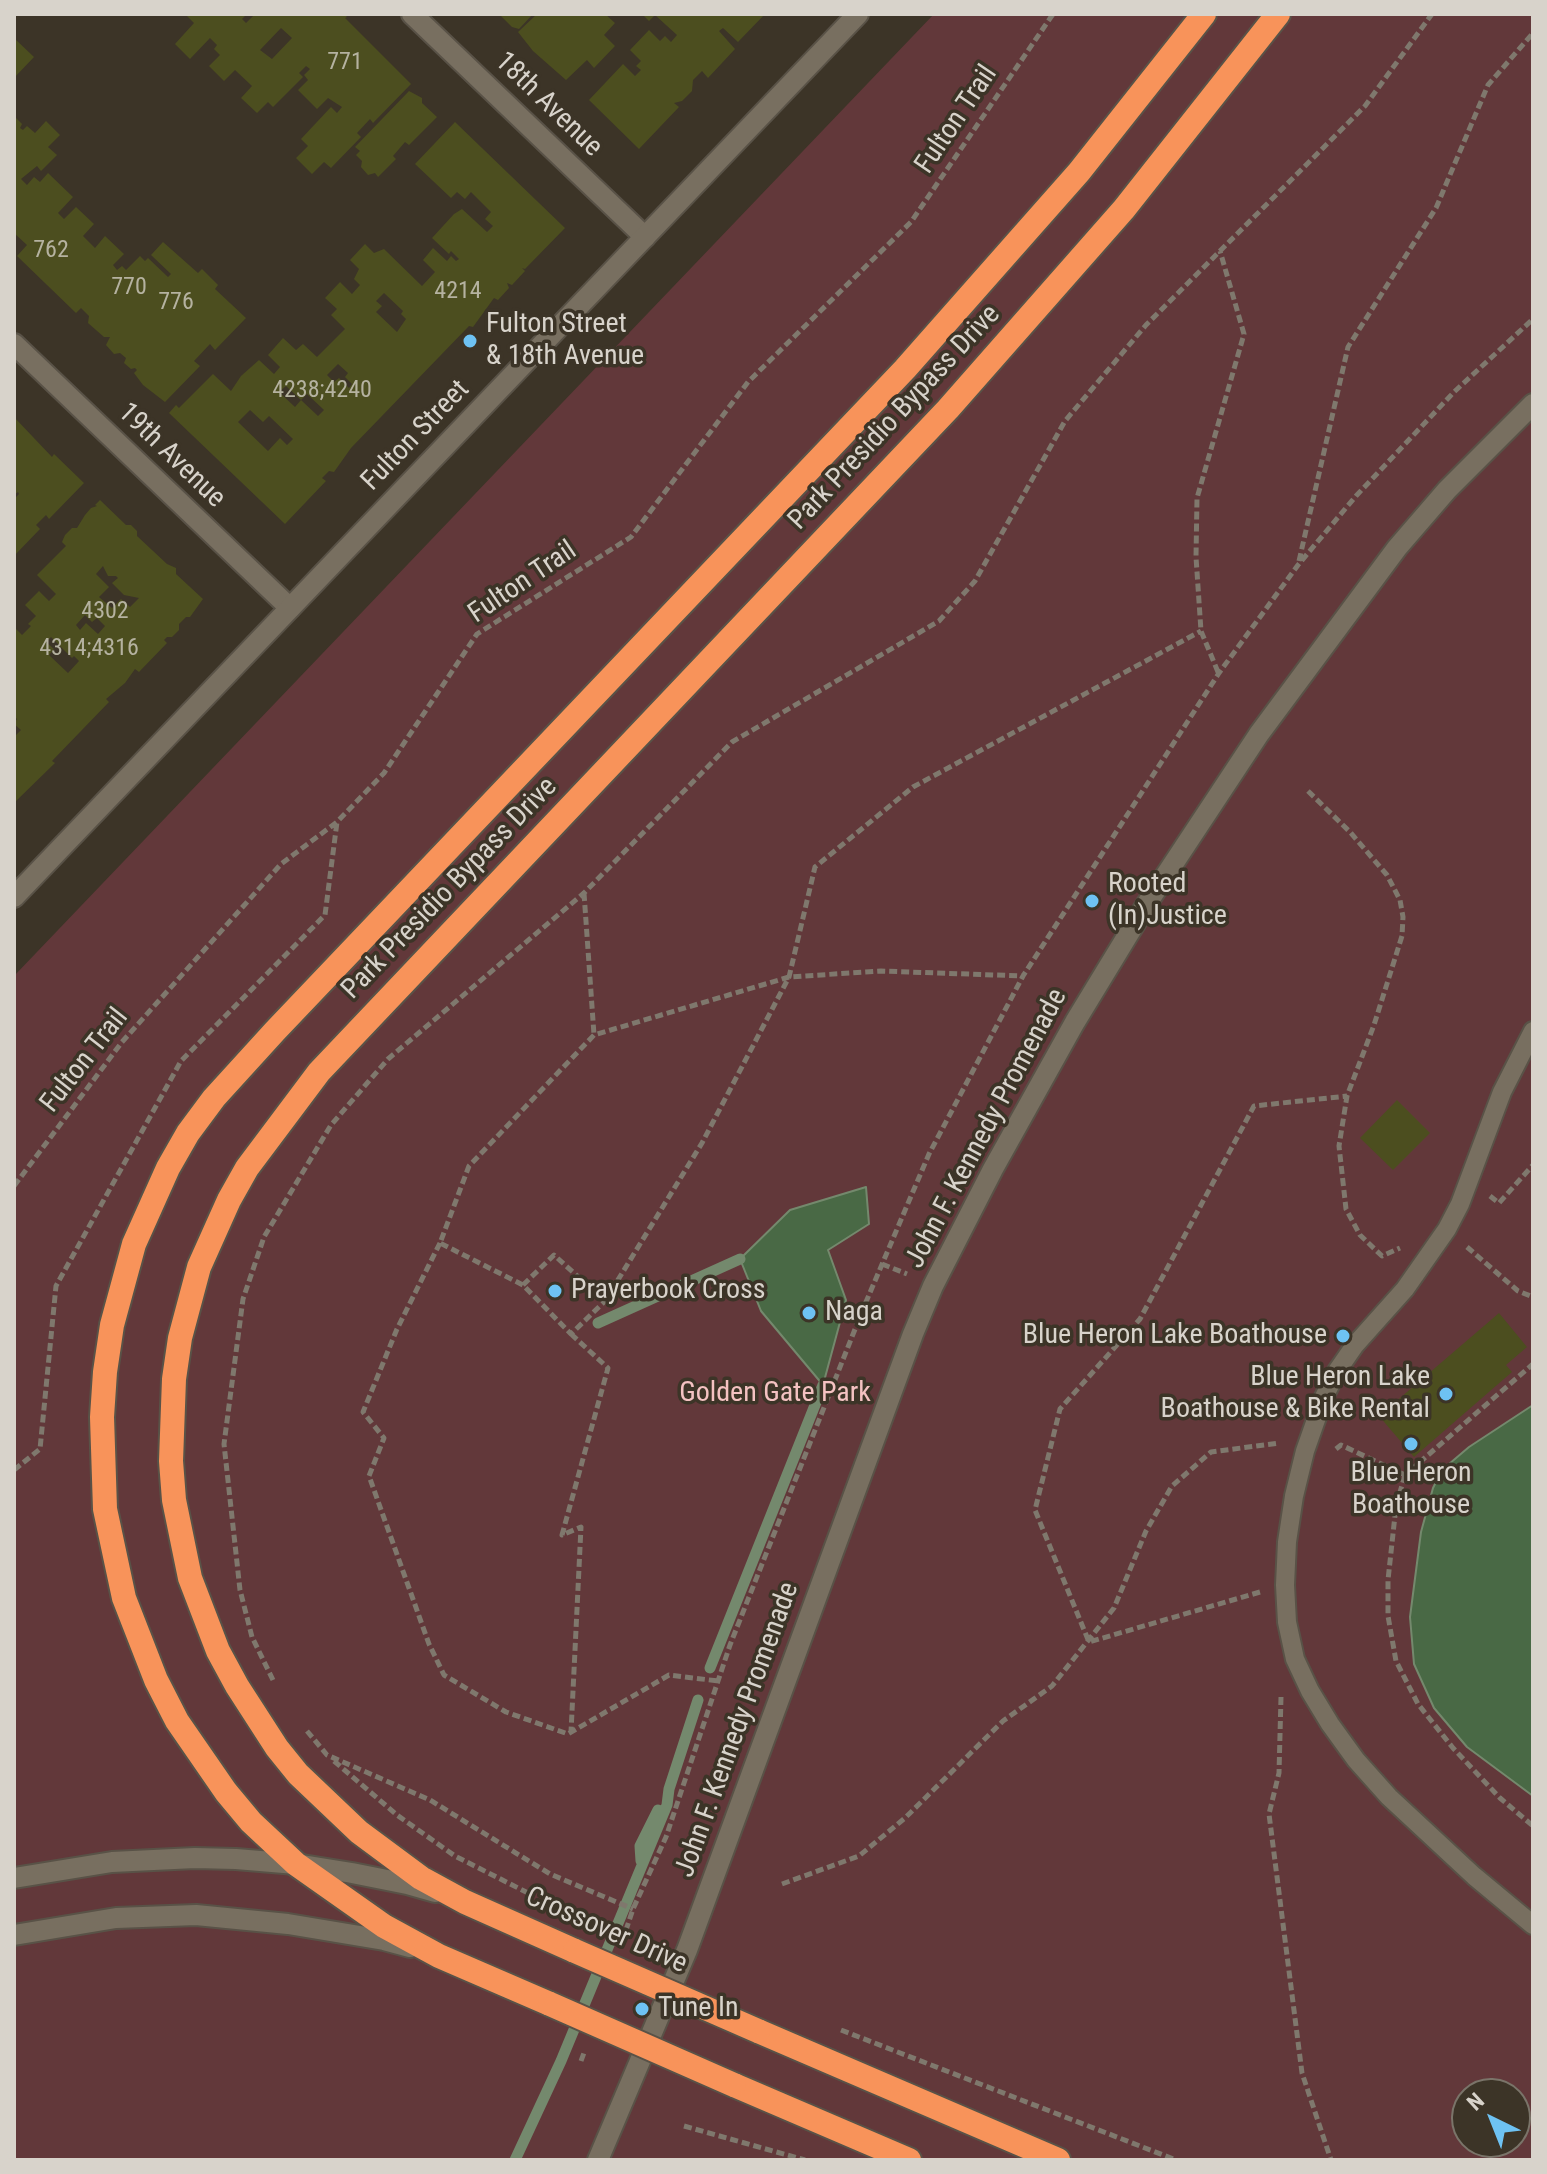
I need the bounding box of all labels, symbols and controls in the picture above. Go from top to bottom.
street label: 18th Avenue [487,46,609,164]
house number: 771 [327,49,363,77]
street label: Fulton Trail [909,60,1005,180]
house number: 762 [33,237,69,265]
house number: 770 [111,274,147,302]
house number: 4214 [434,278,482,306]
house number: 776 [158,289,194,317]
street label: Park Presidio Bypass Drive [782,299,1008,537]
place label: Fulton Street & 18th Avenue [486,308,644,374]
marker: Fulton Street & 18th Avenue [461,332,479,350]
street label: Fulton Street [355,374,477,498]
house number: 4238;4240 [272,377,372,405]
street label: 19th Avenue [110,397,232,515]
street label: Fulton Trail [463,535,583,631]
house number: 4302 [81,598,129,626]
house number: 4314;4316 [39,635,139,663]
street label: Park Presidio Bypass Drive [335,771,565,1007]
place label: Rooted (In)Justice [1108,868,1227,934]
marker: Rooted (In)Justice [1083,892,1101,910]
street label: John F. Kennedy Promenade [899,984,1075,1274]
street label: Fulton Trail [34,1002,136,1120]
place label: Prayerbook Cross [571,1274,766,1308]
marker: Prayerbook Cross [546,1282,564,1300]
place label: Naga [825,1296,883,1330]
marker: Naga [800,1304,818,1322]
place label: Blue Heron Lake Boathouse [1023,1319,1327,1353]
marker: Blue Heron Lake Boathouse [1334,1327,1352,1345]
place label: Blue Heron Lake Boathouse & Bike Rental [1161,1361,1430,1427]
park label: Golden Gate Park [679,1377,871,1411]
marker: Blue Heron Lake Boathouse & Bike Rental [1437,1385,1455,1403]
marker: Blue Heron Boathouse [1402,1435,1420,1453]
place label: Blue Heron Boathouse [1350,1457,1472,1523]
street label: John F. Kennedy Promenade [669,1578,807,1882]
street label: Crossover Drive [520,1880,692,1982]
place label: Tune In [658,1992,738,2026]
marker: Tune In [633,2000,651,2018]
north arrow [1451,2078,1531,2158]
text: N [1462,2088,1489,2115]

